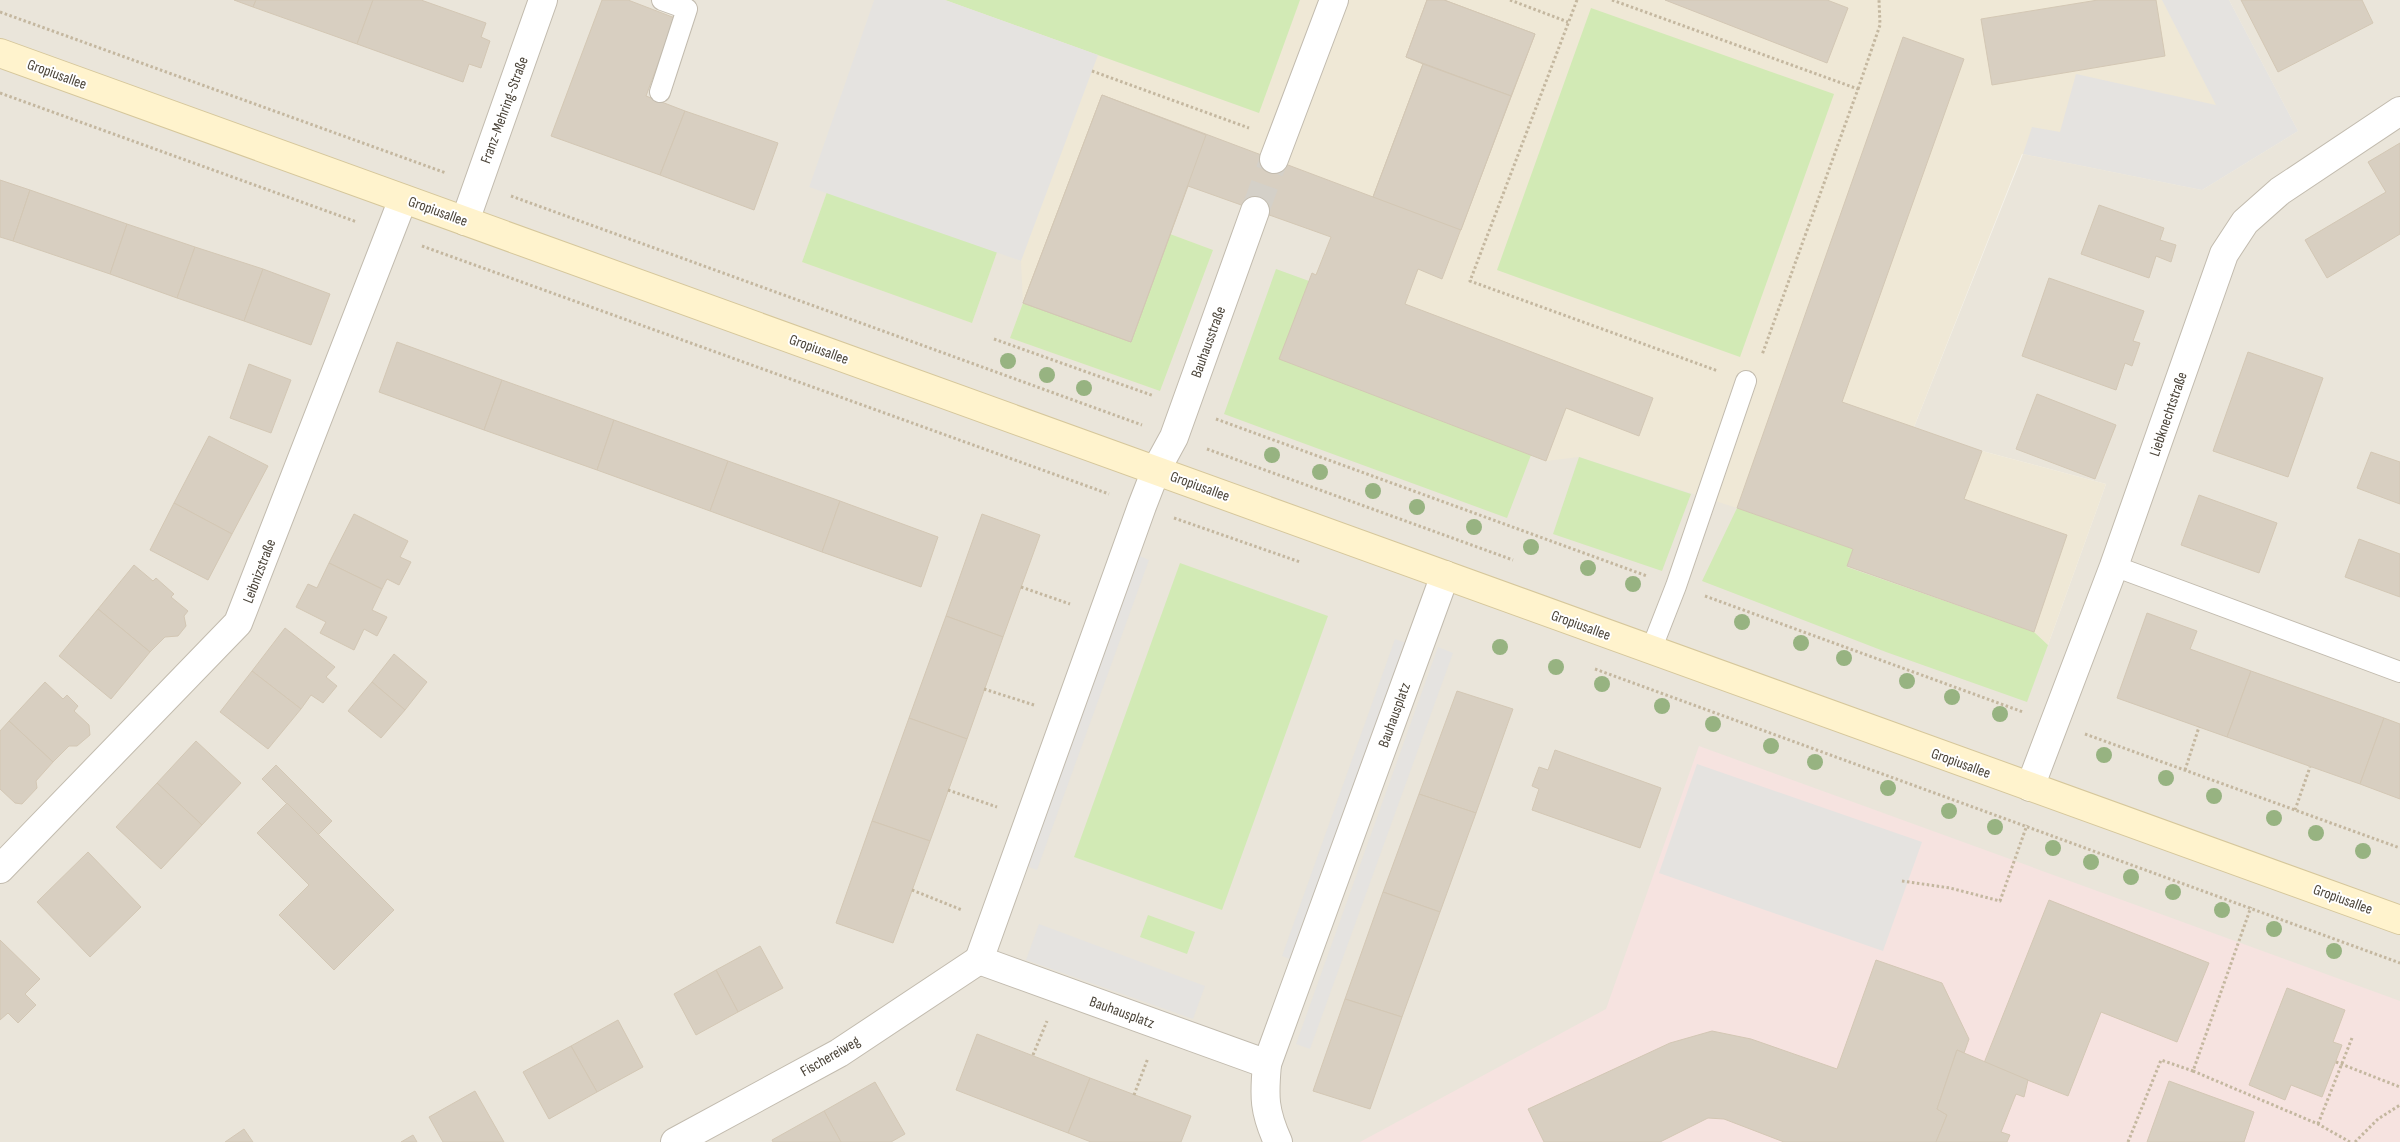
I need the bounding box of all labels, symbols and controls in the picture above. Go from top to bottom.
street label: Franz-Mehring-Straße [476,54,533,166]
street label: Gropiusallee [25,55,89,94]
street label: Gropiusallee [406,192,470,231]
street label: Bauhausstraße [1187,304,1230,380]
street label: Gropiusallee [787,330,851,369]
street label: Liebknechtstraße [2145,370,2192,459]
street label: Gropiusallee [1168,467,1232,506]
street label: Leibnizstraße [239,536,280,606]
street label: Gropiusallee [1549,606,1613,645]
street label: Bauhausplatz [1374,680,1415,750]
street label: Gropiusallee [1929,744,1993,783]
street label: Gropiusallee [2311,880,2375,919]
street label: Bauhausplatz [1087,992,1157,1033]
street label: Fischereiweg [797,1032,863,1081]

